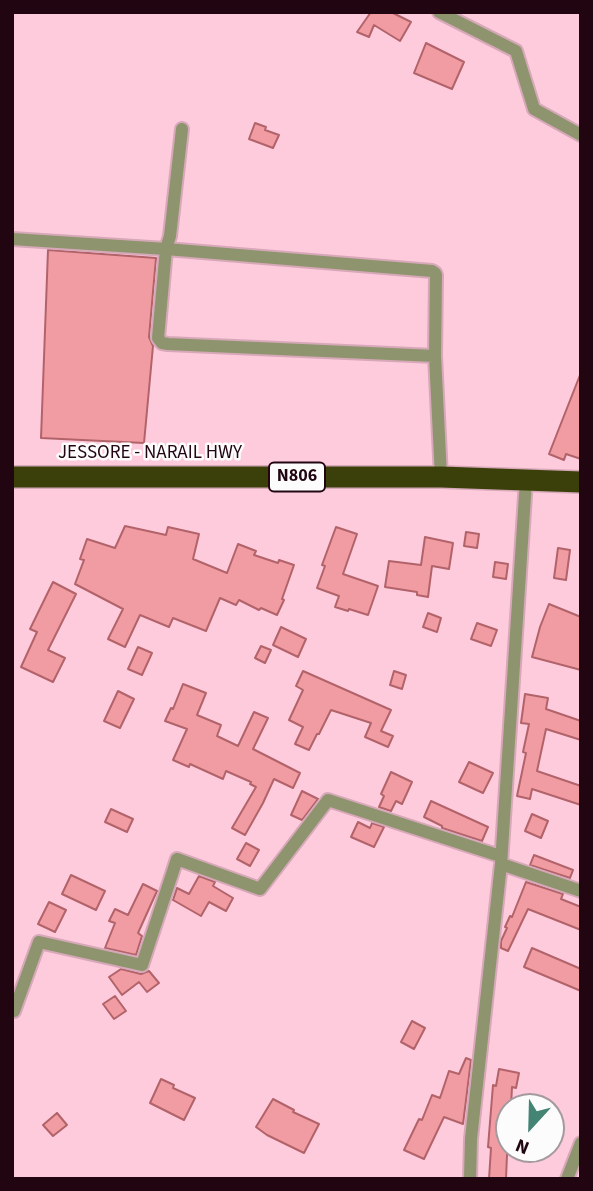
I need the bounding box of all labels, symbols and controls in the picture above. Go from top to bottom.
street label: JESSORE - NARAIL HWY [58,443,242,465]
road number: N806 [269,462,325,491]
north arrow [495,1093,565,1163]
text: N [512,1131,534,1161]

